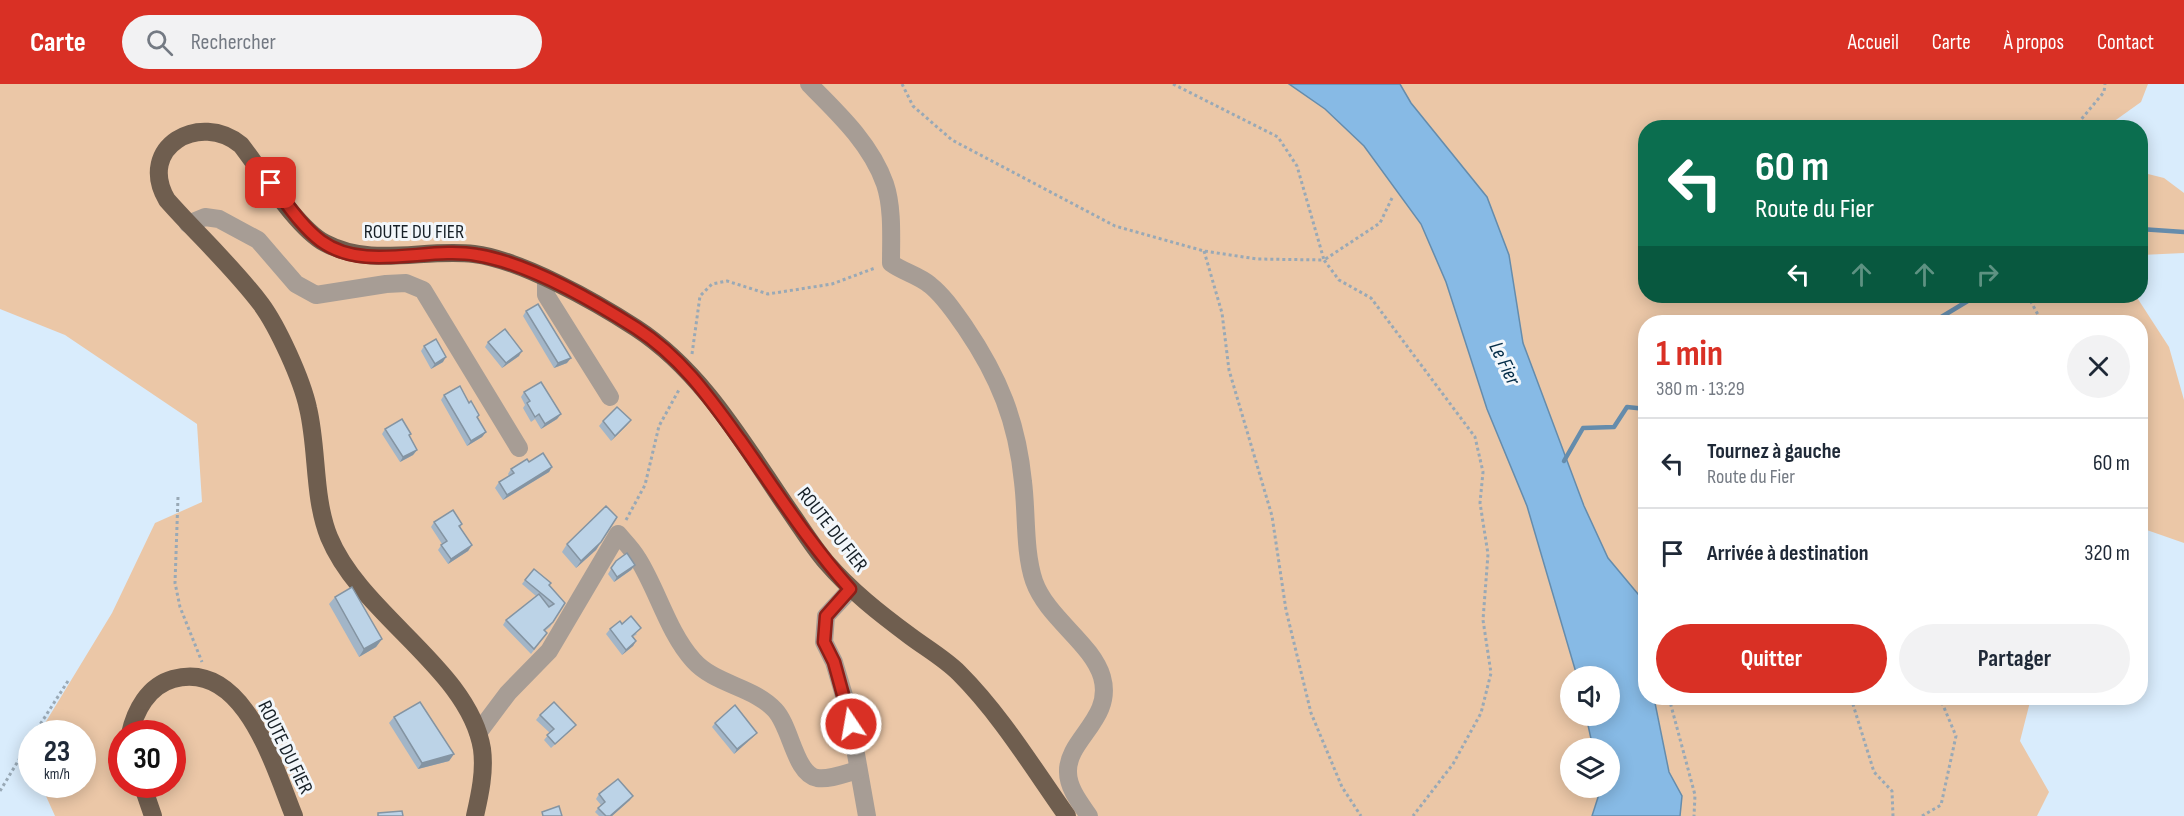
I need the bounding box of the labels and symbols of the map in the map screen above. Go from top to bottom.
pin [245,157,296,208]
street label: ROUTE DU FIER [364,220,464,244]
water label: Le Fier [1483,338,1526,390]
street label: ROUTE DU FIER [792,483,873,577]
position arrow [819,692,883,756]
street label: ROUTE DU FIER [252,697,318,798]
speed limit sign: 30 [108,720,186,798]

